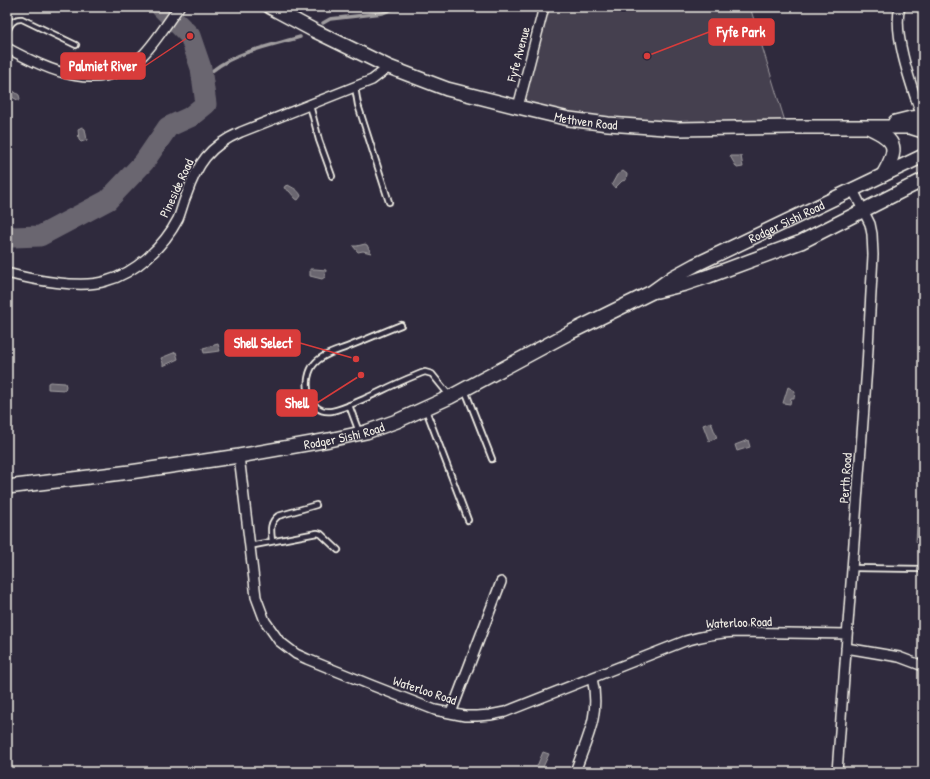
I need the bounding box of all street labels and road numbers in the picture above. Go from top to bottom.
street label: Fyfe Avenue [502,25,534,84]
street label: Methven Road [553,107,618,134]
street label: Pineside Road [155,156,197,220]
street label: Rodger Sishi Road [745,196,827,247]
street label: Rodger Sishi Road [302,417,387,453]
street label: Perth Road [834,452,856,504]
street label: Waterloo Road [706,612,772,632]
street label: Waterloo Road [391,671,459,709]

